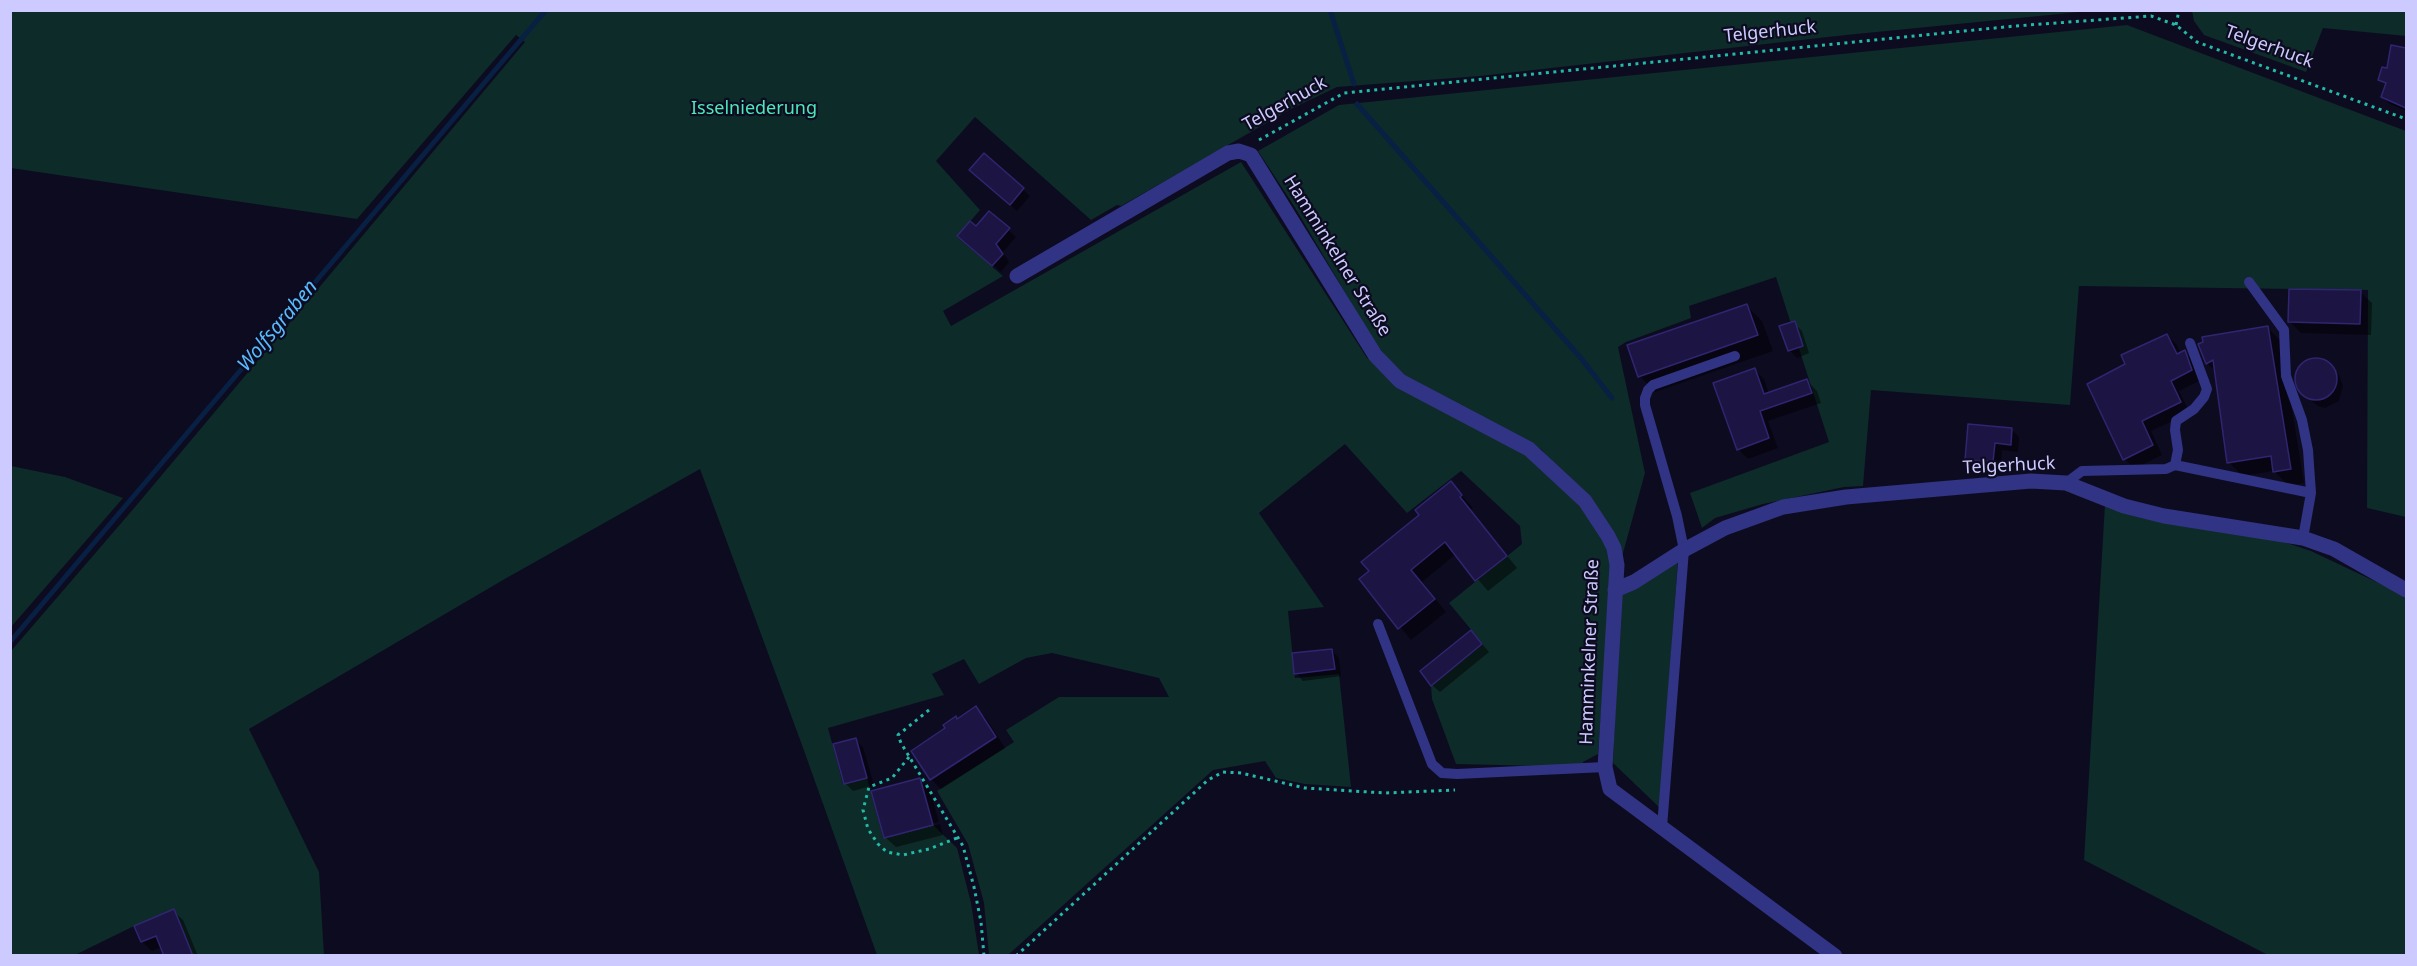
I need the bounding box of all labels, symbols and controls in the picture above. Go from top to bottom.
street label: Telgerhuck [1723,16,1817,48]
street label: Telgerhuck [2222,21,2316,73]
street label: Telgerhuck [1239,72,1331,136]
park label: Isselniederung [691,98,817,120]
street label: Hamminkelner Straße [1279,172,1395,340]
water label: Wolfsgraben [233,275,323,377]
street label: Telgerhuck [1962,453,2056,479]
street label: Hamminkelner Straße [1576,559,1604,745]

